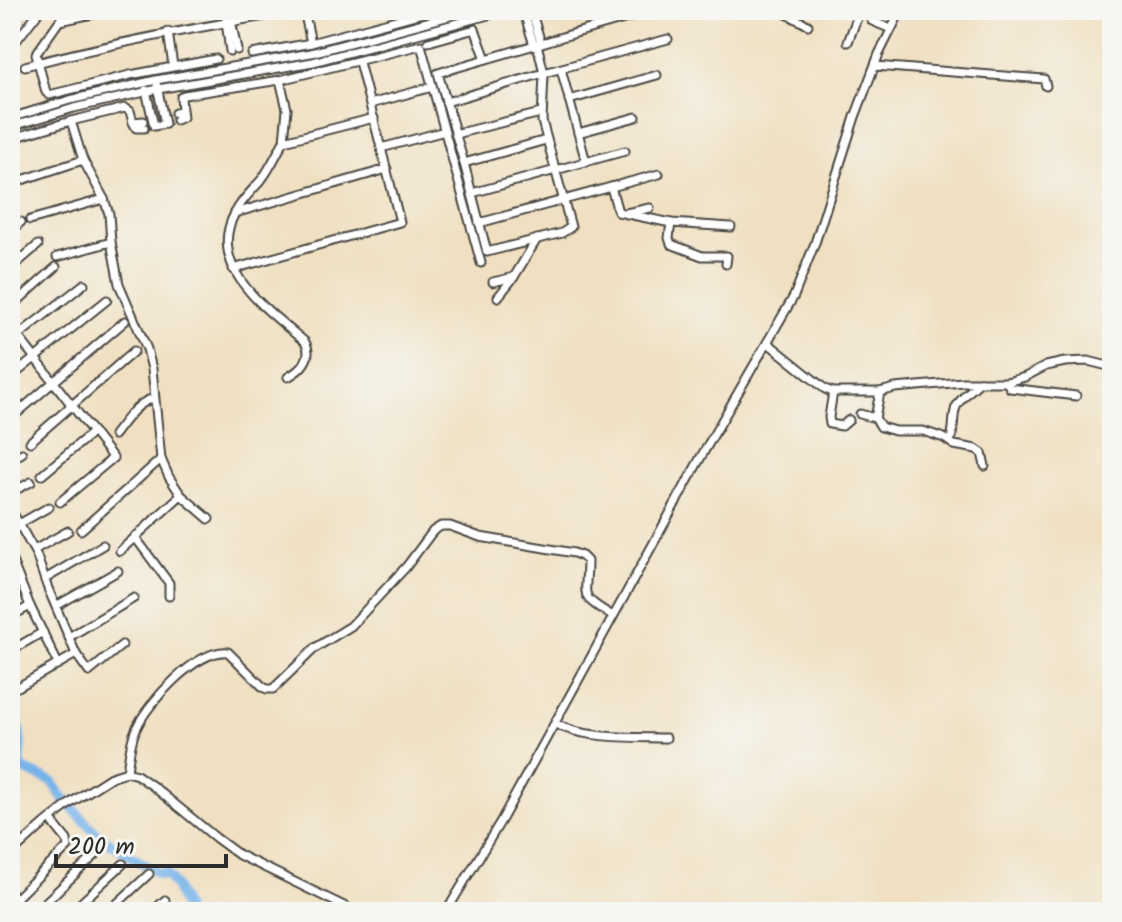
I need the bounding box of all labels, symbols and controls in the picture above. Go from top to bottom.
scale bar [56,818,226,868]
text: 200 m [68,828,135,867]

